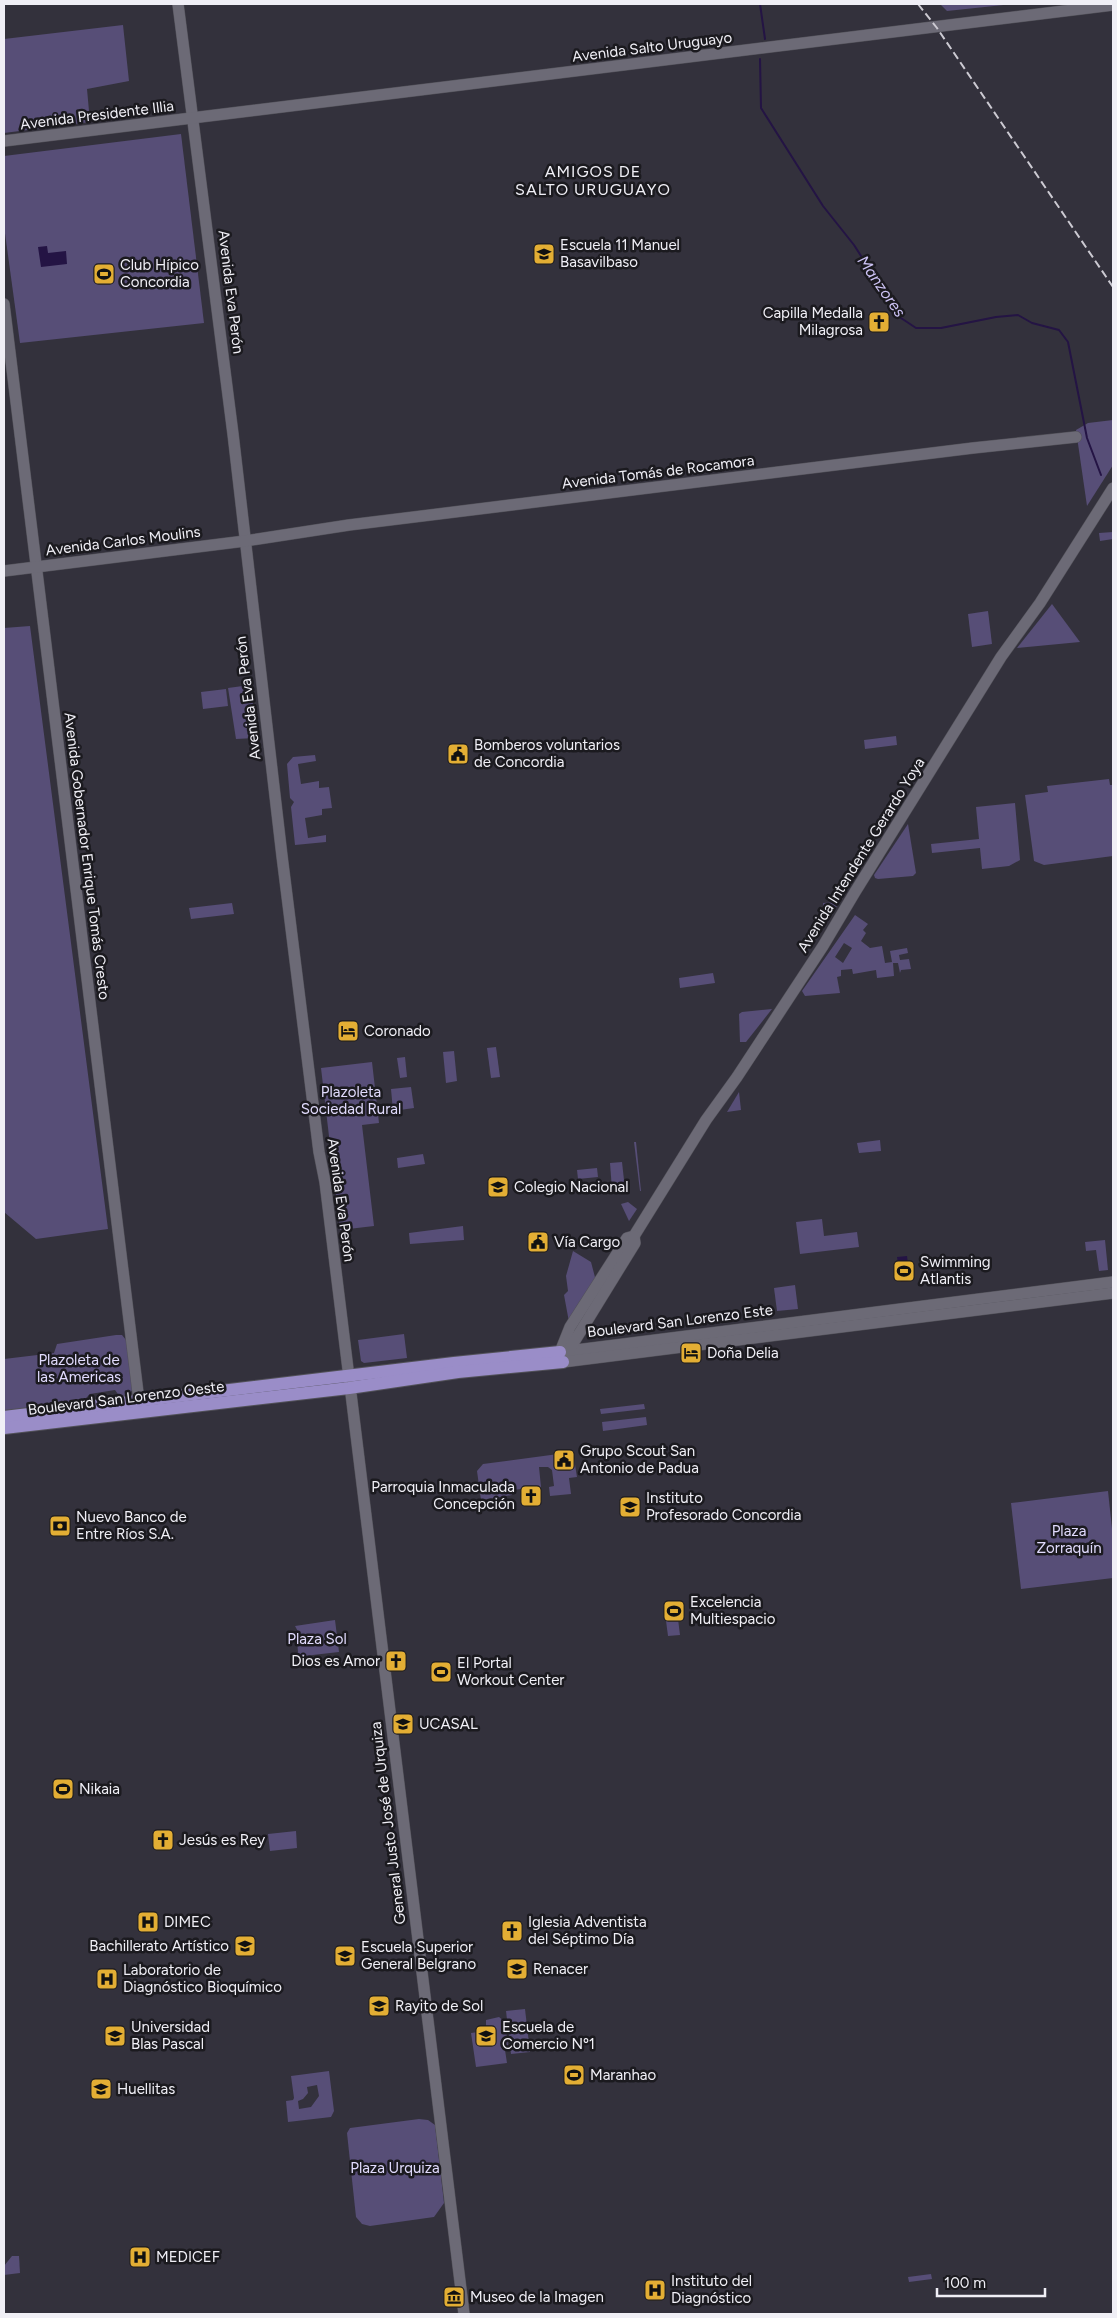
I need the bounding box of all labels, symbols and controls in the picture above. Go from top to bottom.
street label: Avenida Salto Uruguayo [571,28,733,66]
street label: Avenida Presidente Illia [19,97,175,133]
district label: AMIGOS DE SALTO URUGUAYO [515,162,671,199]
street label: Avenida Eva Perón [214,229,248,355]
place label: Escuela 11 Manuel Basavilbaso [560,236,680,271]
school or university icon: Escuela 11 Manuel Basavilbaso [532,242,556,266]
water label: Manzores [854,252,910,321]
place label: Club Hípico Concordia [120,256,199,291]
sports icon: Club Hípico Concordia [92,262,116,286]
place label: Capilla Medalla Milagrosa [763,304,863,339]
church icon: Capilla Medalla Milagrosa [867,310,891,334]
street label: Avenida Tomás de Rocamora [561,451,755,493]
street label: Avenida Carlos Moulins [45,523,201,559]
street label: Avenida Eva Perón [231,635,265,761]
street label: Avenida Gobernador Enrique Tomás Cresto [60,711,114,1001]
place label: Bomberos voluntarios de Concordia [474,736,620,771]
public building icon: Bomberos voluntarios de Concordia [446,742,470,766]
street label: Avenida Intendente Gerardo Yoya [794,754,928,956]
hotel icon: Coronado [336,1019,360,1043]
place label: Coronado [364,1022,431,1040]
park label: Plazoleta Sociedad Rural [301,1083,401,1118]
street label: Avenida Eva Perón [323,1137,359,1263]
school or university icon: Colegio Nacional [486,1175,510,1199]
place label: Colegio Nacional [514,1178,629,1196]
public building icon: Vía Cargo [526,1230,550,1254]
place label: Vía Cargo [554,1233,621,1251]
place label: Swimming Atlantis [920,1253,991,1288]
sports icon: Swimming Atlantis [892,1259,916,1283]
street label: Boulevard San Lorenzo Este [586,1301,774,1341]
hotel icon: Doña Delia [679,1341,703,1365]
place label: Doña Delia [707,1344,779,1362]
park label: Plazoleta de las Americas [37,1351,121,1386]
street label: Boulevard San Lorenzo Oeste [27,1377,225,1419]
place label: Grupo Scout San Antonio de Padua [580,1442,699,1477]
public building icon: Grupo Scout San Antonio de Padua [552,1448,576,1472]
place label: Parroquia Inmaculada Concepción [371,1478,515,1513]
church icon: Parroquia Inmaculada Concepción [519,1484,543,1508]
place label: Instituto Profesorado Concordia [646,1489,801,1524]
school or university icon: Instituto Profesorado Concordia [618,1495,642,1519]
place label: Nuevo Banco de Entre Ríos S.A. [76,1508,187,1543]
bank icon: Nuevo Banco de Entre Ríos S.A. [48,1514,72,1538]
park label: Plaza Zorraquín [1037,1522,1102,1557]
place label: Excelencia Multiespacio [690,1593,776,1628]
sports icon: Excelencia Multiespacio [662,1599,686,1623]
park label: Plaza Sol [287,1630,347,1648]
church icon: Dios es Amor [384,1649,408,1673]
place label: Dios es Amor [291,1652,380,1670]
place label: El Portal Workout Center [457,1654,564,1689]
sports icon: El Portal Workout Center [429,1660,453,1684]
school or university icon: UCASAL [391,1712,415,1736]
place label: UCASAL [419,1715,478,1733]
street label: General Justo José de Urquiza [367,1721,409,1925]
sports icon: Nikaia [51,1777,75,1801]
place label: Nikaia [79,1780,120,1798]
church icon: Jesús es Rey [151,1828,175,1852]
place label: Jesús es Rey [179,1831,265,1849]
hospital icon: DIMEC [136,1910,160,1934]
place label: DIMEC [164,1913,211,1931]
place label: Iglesia Adventista del Séptimo Día [528,1913,647,1948]
church icon: Iglesia Adventista del Séptimo Día [500,1919,524,1943]
school or university icon: Bachillerato Artístico [233,1934,257,1958]
place label: Bachillerato Artístico [89,1937,229,1955]
place label: Escuela Superior General Belgrano [361,1938,476,1973]
school or university icon: Escuela Superior General Belgrano [333,1944,357,1968]
school or university icon: Renacer [505,1957,529,1981]
place label: Renacer [533,1960,588,1978]
place label: Laboratorio de Diagnóstico Bioquímico [123,1961,282,1996]
hospital icon: Laboratorio de Diagnóstico Bioquímico [95,1967,119,1991]
school or university icon: Rayito de Sol [367,1994,391,2018]
place label: Rayito de Sol [395,1997,483,2015]
place label: Universidad Blas Pascal [131,2018,210,2053]
place label: Escuela de Comercio Nº1 [502,2018,595,2053]
school or university icon: Universidad Blas Pascal [103,2024,127,2048]
school or university icon: Escuela de Comercio Nº1 [474,2024,498,2048]
sports icon: Maranhao [562,2063,586,2087]
place label: Maranhao [590,2066,656,2084]
school or university icon: Huellitas [89,2077,113,2101]
place label: Huellitas [117,2080,175,2098]
park label: Plaza Urquiza [350,2159,440,2177]
hospital icon: MEDICEF [128,2245,152,2269]
place label: MEDICEF [156,2248,220,2266]
scale bar [937,2266,1044,2298]
place label: Instituto del Diagnóstico [671,2272,752,2307]
text: 100 m [944,2274,986,2292]
hospital icon: Instituto del Diagnóstico [643,2278,667,2302]
museum icon: Museo de la Imagen [442,2285,466,2309]
place label: Museo de la Imagen [470,2288,604,2306]

